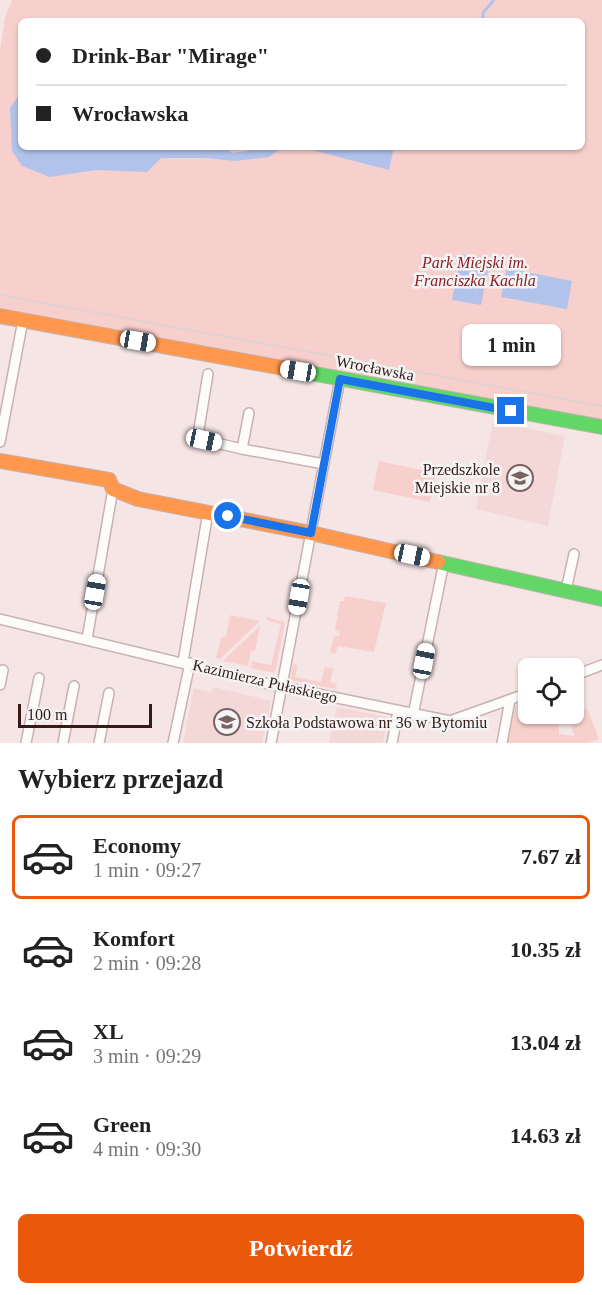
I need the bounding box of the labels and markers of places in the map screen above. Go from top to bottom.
place label: Przedszkole Miejskie nr 8 [415,461,500,497]
school or university icon: Przedszkole Miejskie nr 8 [505,463,535,493]
school or university icon: Szkoła Podstawowa nr 36 w Bytomiu [212,707,242,737]
place label: Szkoła Podstawowa nr 36 w Bytomiu [246,714,487,732]

